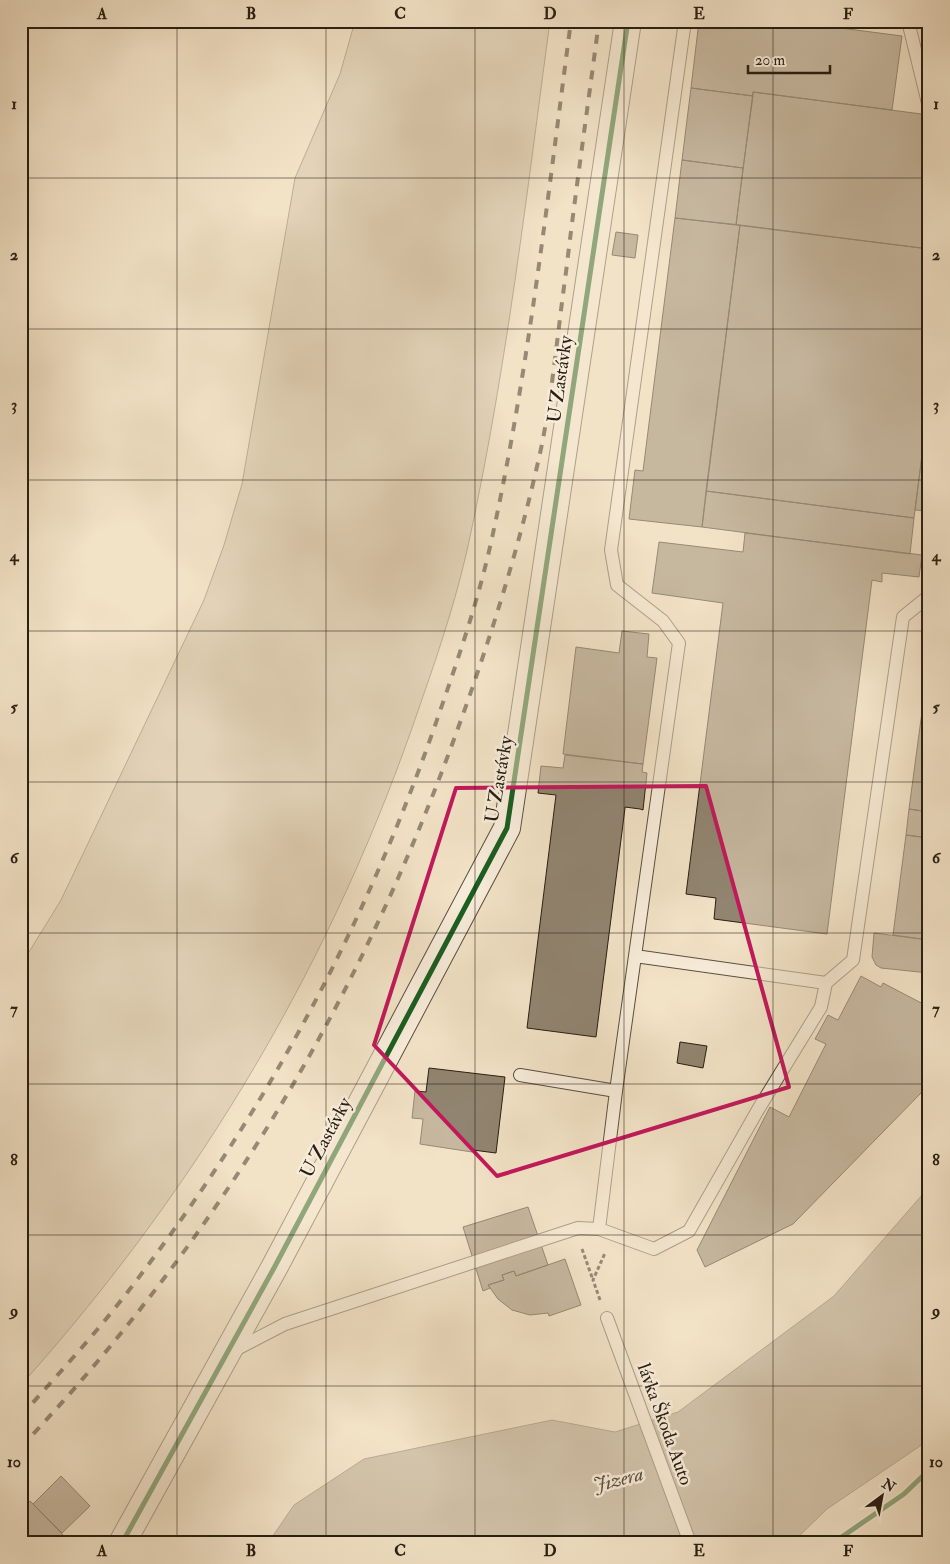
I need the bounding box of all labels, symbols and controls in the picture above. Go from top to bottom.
text: A [96,4,108,24]
text: B [246,4,256,24]
text: C [394,4,406,24]
text: D [543,4,557,24]
text: E [693,4,705,24]
text: F [843,4,853,24]
scale bar [748,42,830,74]
text: 20 m [755,51,785,70]
text: 1 [11,94,17,114]
text: 1 [933,94,939,114]
text: 2 [10,245,18,265]
text: 2 [932,245,940,265]
street label: U Zastávky [542,333,578,424]
text: 3 [11,395,17,415]
text: 3 [933,395,939,415]
text: 4 [9,546,20,566]
text: 4 [931,546,942,566]
text: 5 [10,697,18,717]
text: 5 [932,697,940,717]
street label: U Zastávky [480,733,519,824]
text: 6 [10,848,20,868]
text: 6 [932,848,942,868]
text: 7 [10,999,18,1019]
text: 7 [932,999,940,1019]
street label: U Zastávky [295,1093,357,1182]
text: 8 [10,1150,18,1170]
text: 8 [932,1150,940,1170]
text: 9 [8,1301,18,1321]
text: 9 [930,1301,940,1321]
street label: lávka Škoda Auto [632,1359,700,1489]
text: 10 [7,1452,21,1472]
text: 10 [929,1452,943,1472]
water label: Jizera [590,1461,646,1498]
north arrow [858,1472,908,1522]
text: N [878,1474,899,1496]
text: A [96,1541,108,1561]
text: B [246,1541,256,1561]
text: C [394,1541,406,1561]
text: D [543,1541,557,1561]
text: E [693,1541,705,1561]
text: F [843,1541,853,1561]

